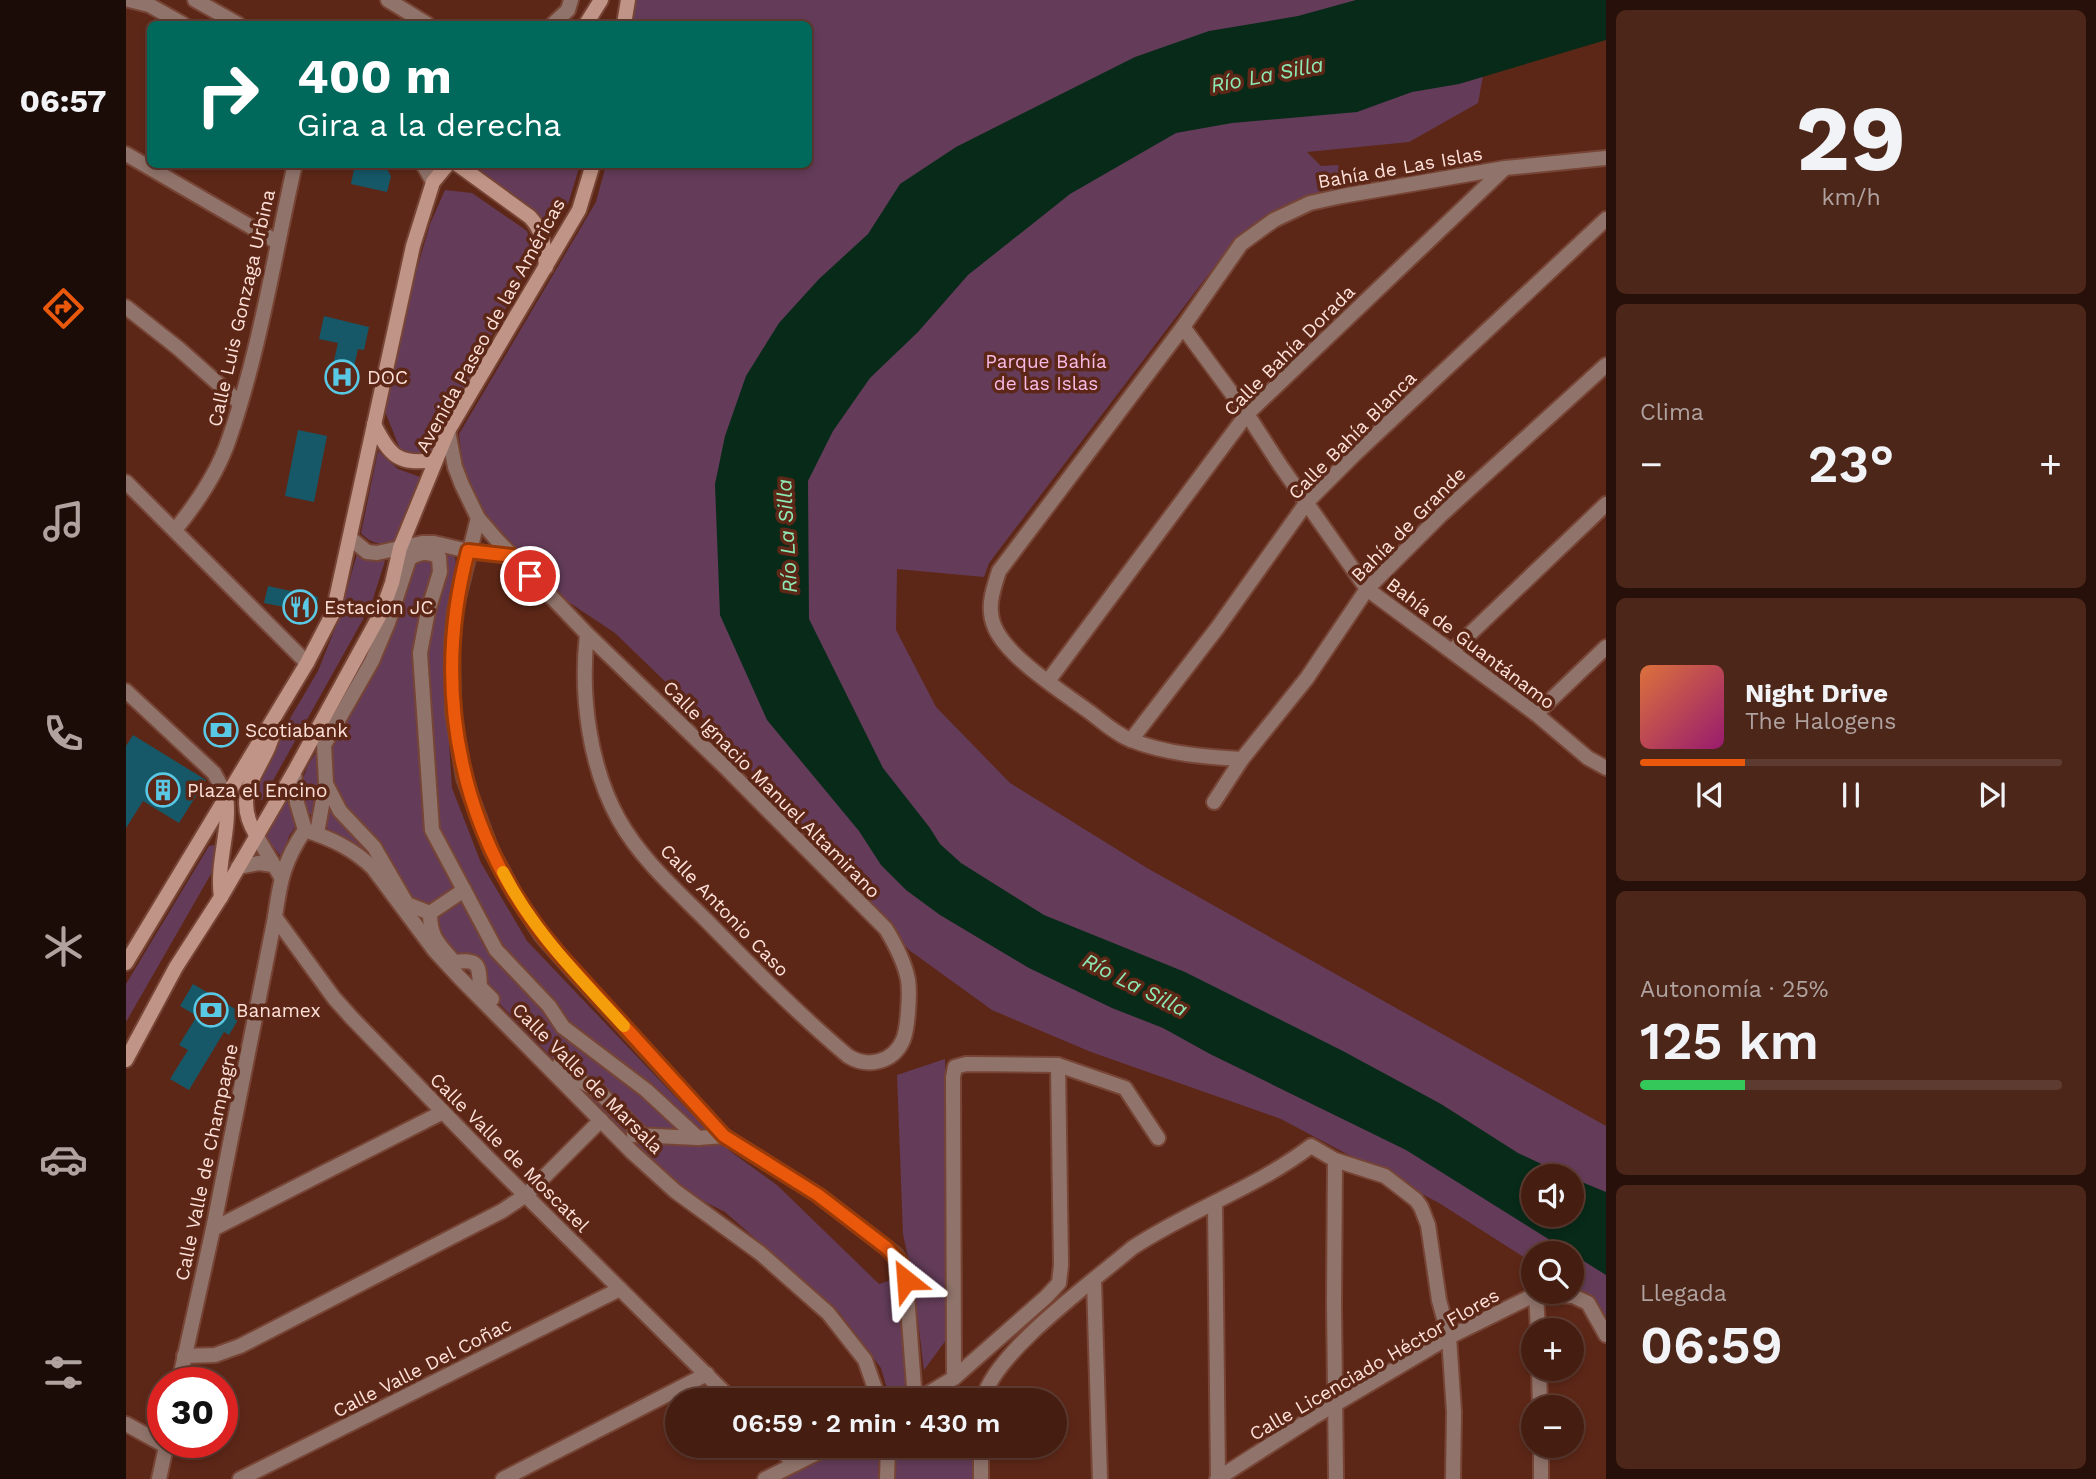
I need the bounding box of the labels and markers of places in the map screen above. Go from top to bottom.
hospital icon: DOC [323,358,361,396]
place label: DOC [367,366,408,389]
pin [500,546,560,606]
restaurant icon: Estacion JC [281,588,319,626]
place label: Estacion JC [324,596,434,619]
bank icon: Scotiabank [202,711,240,749]
place label: Scotiabank [245,719,348,742]
building icon: Plaza el Encino [144,771,182,809]
place label: Plaza el Encino [187,779,327,802]
bank icon: Banamex [192,991,230,1029]
place label: Banamex [236,999,321,1022]

